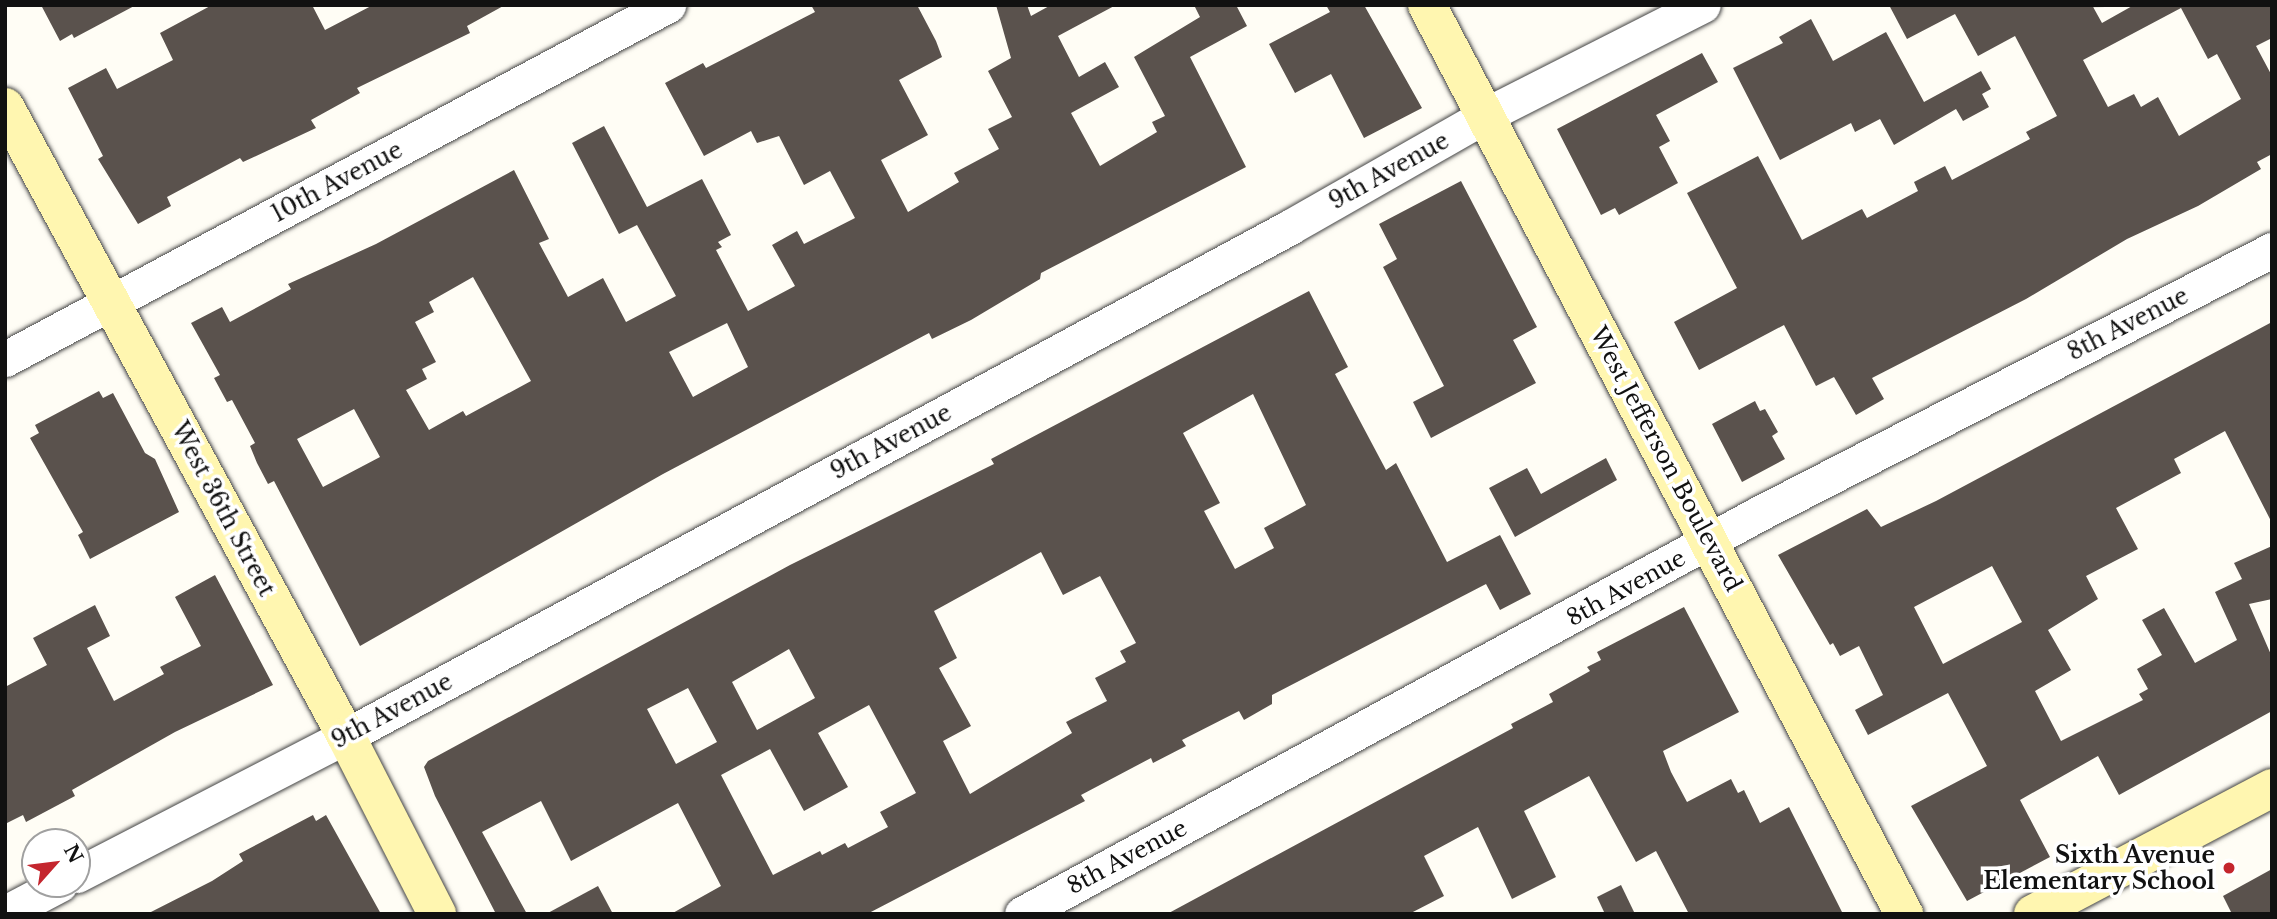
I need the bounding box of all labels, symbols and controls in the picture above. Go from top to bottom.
street label: 9th Avenue [1324,127,1454,215]
street label: 10th Avenue [266,136,408,228]
street label: 8th Avenue [2063,282,2193,366]
street label: West Jefferson Boulevard [1584,322,1748,596]
street label: 9th Avenue [826,398,956,486]
street label: West 36th Street [165,417,281,601]
street label: 8th Avenue [1561,544,1691,632]
street label: 9th Avenue [327,667,457,755]
street label: 8th Avenue [1062,814,1192,900]
north arrow [21,828,91,898]
text: N [59,841,88,867]
place label: Sixth Avenue Elementary School [1983,841,2215,895]
marker: Sixth Avenue Elementary School [2221,860,2237,876]

